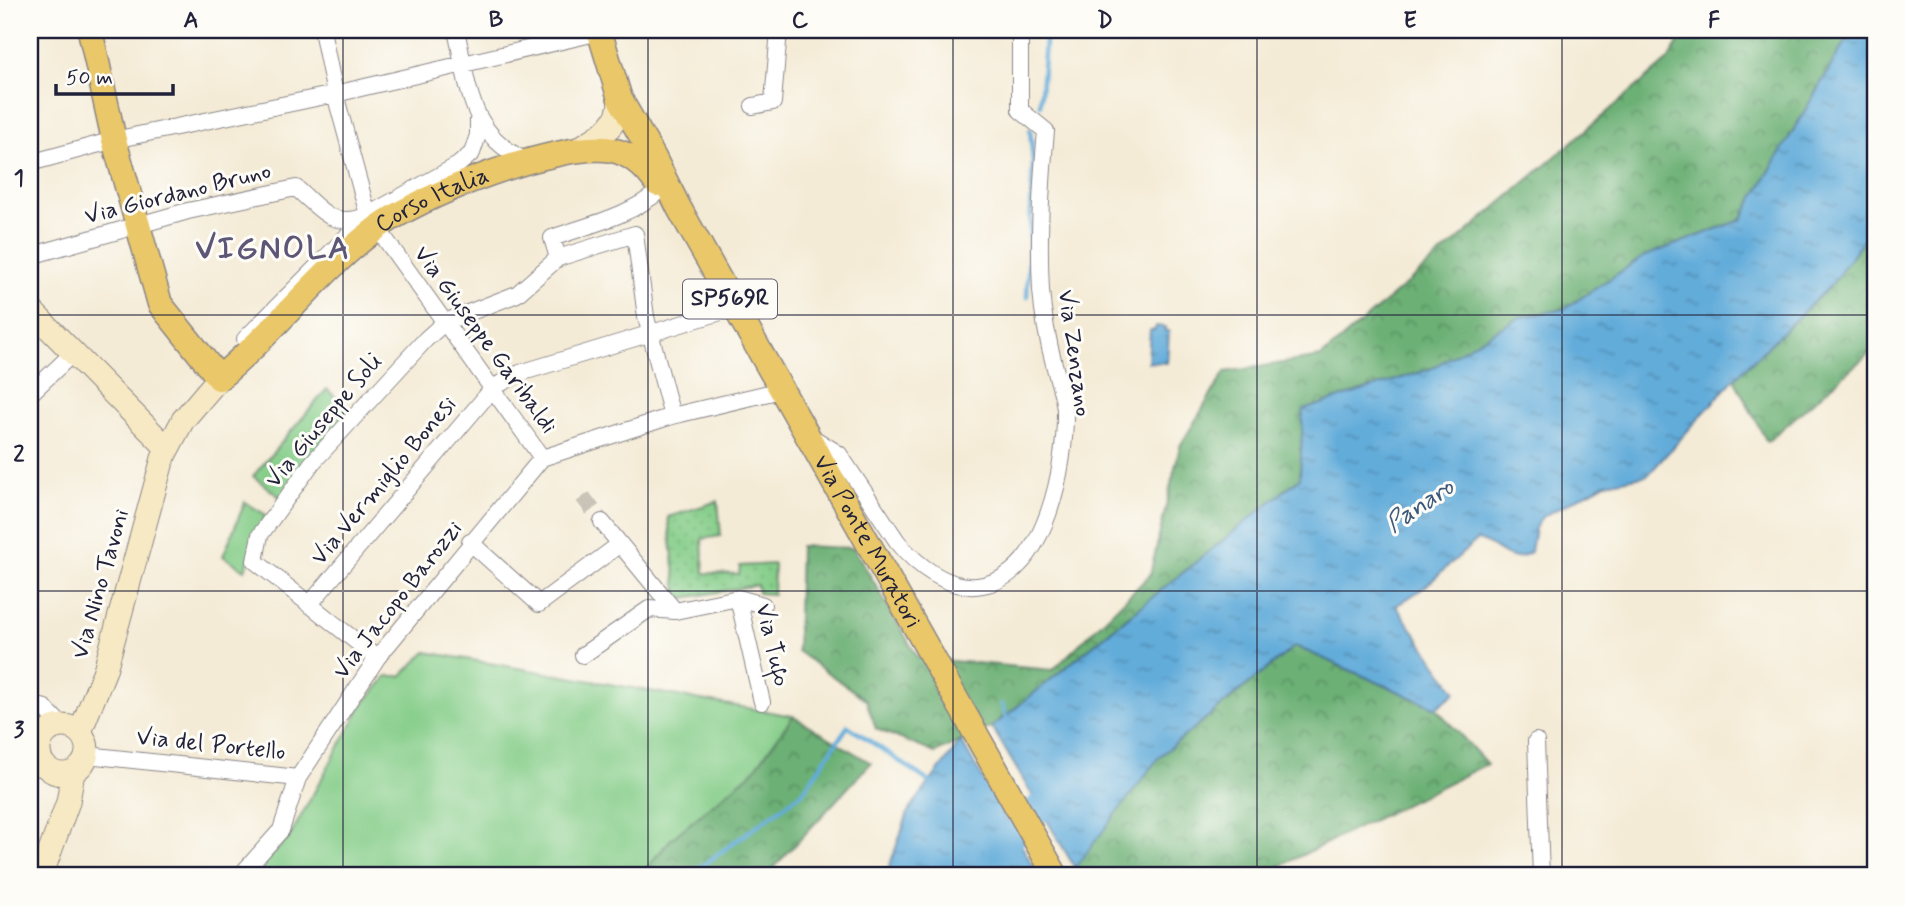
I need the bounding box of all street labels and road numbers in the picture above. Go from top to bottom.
street label: Via Giordano Bruno [81,156,275,232]
street label: Corso Italia [369,160,493,240]
street label: Via Giuseppe Garibaldi [406,240,564,440]
road number: SP569R [683,280,777,318]
street label: Via Zenzano [1050,288,1098,418]
street label: Via Giuseppe Soli [259,347,389,495]
street label: Via Vermiglio Bonesi [304,390,464,572]
street label: Via Ponte Muratori [806,449,928,634]
street label: Via Nino Tavoni [65,505,137,663]
street label: Via Jacopo Barozzi [326,514,470,686]
street label: Via Tufo [745,601,797,690]
street label: Via del Portello [135,722,287,768]

